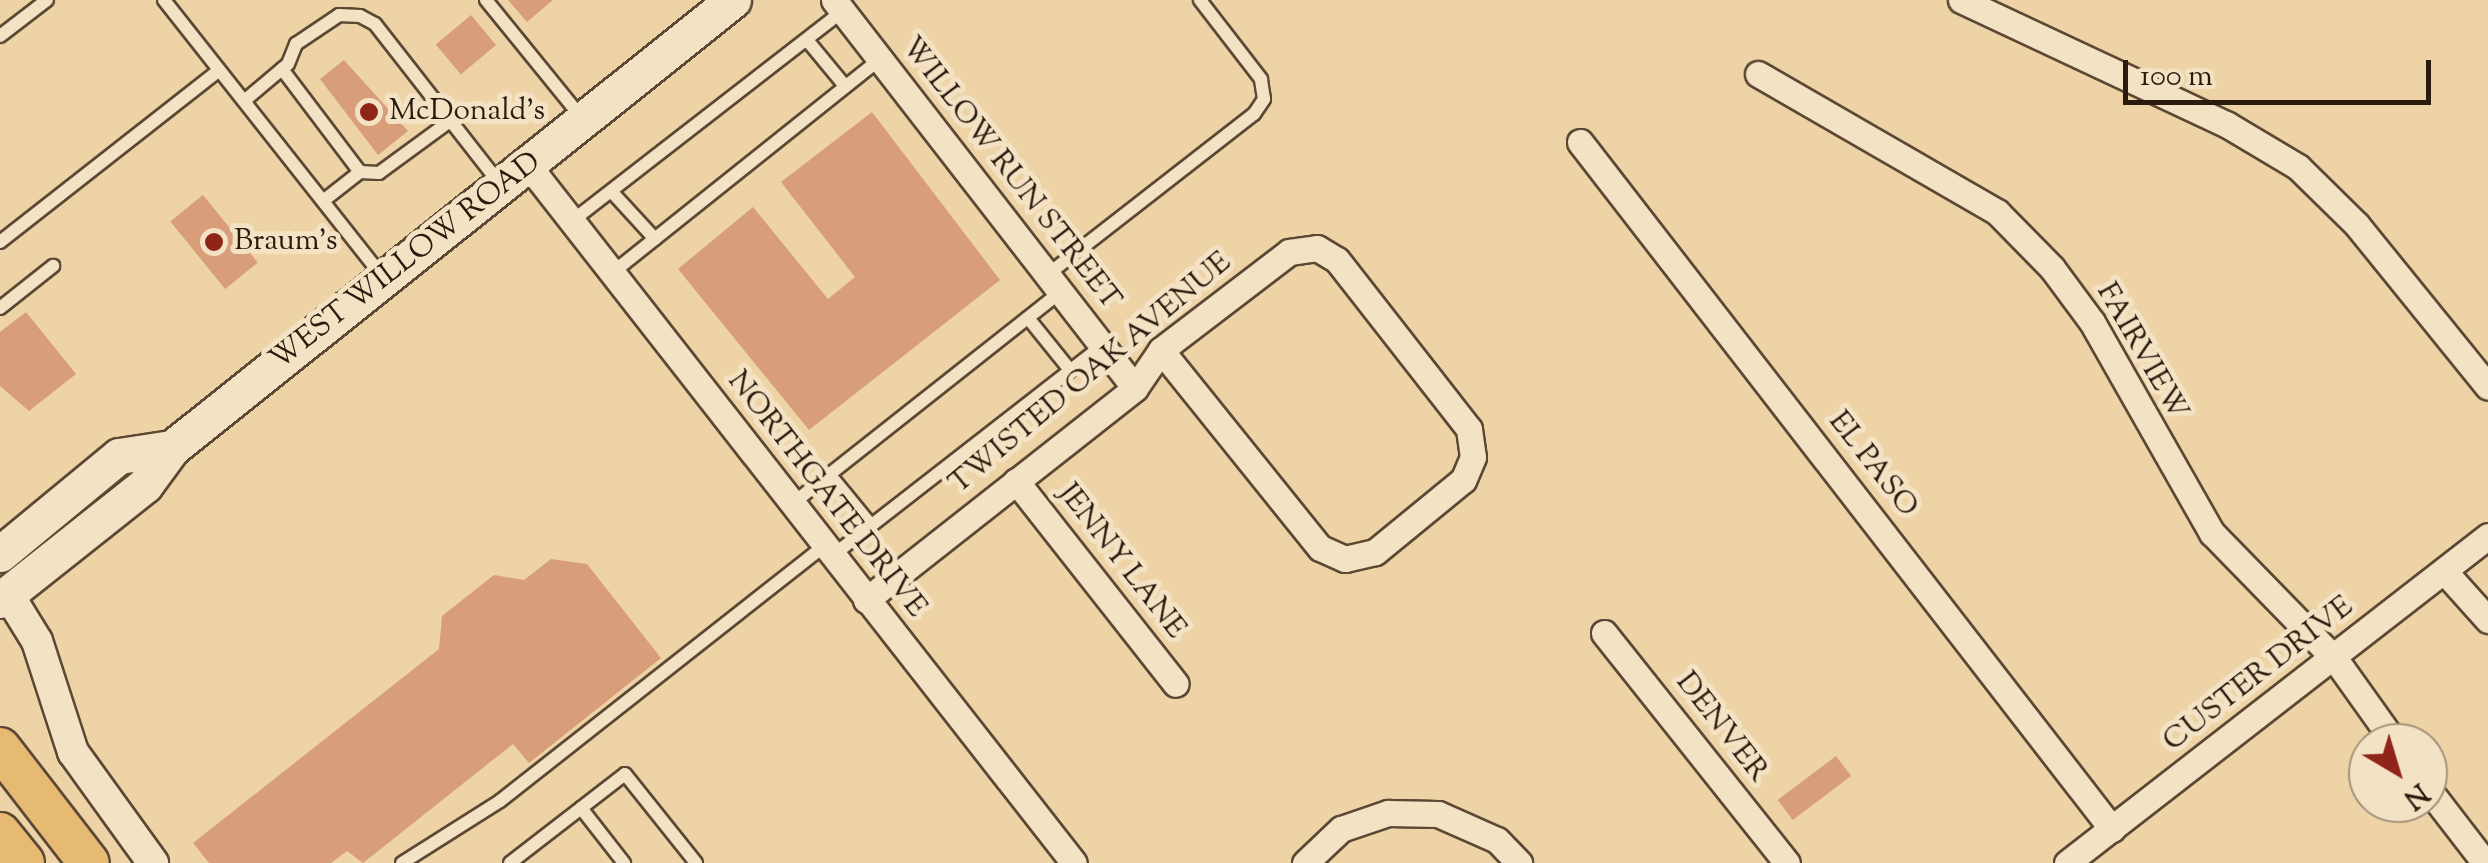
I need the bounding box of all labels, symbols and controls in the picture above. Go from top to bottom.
street label: WILLOW RUN STREET [892,30,1128,318]
scale bar [2128,40,2436,102]
text: 100 m [2140,56,2213,99]
place label: McDonald's [389,94,545,130]
marker: McDonald's [358,101,380,123]
street label: WEST WILLOW ROAD [263,145,549,379]
place label: Braum's [234,224,338,260]
marker: Braum's [203,231,225,253]
street label: TWISTED OAK AVENUE [943,245,1239,503]
street label: FAIRVIEW [2087,277,2195,427]
street label: NORTHGATE DRIVE [719,365,933,625]
street label: EL PASO [1820,405,1924,525]
street label: JENNY LANE [1049,477,1193,647]
street label: CUSTER DRIVE [2157,590,2361,760]
street label: DENVER [1667,666,1775,790]
north arrow [2348,723,2448,823]
text: N [2394,772,2436,818]

